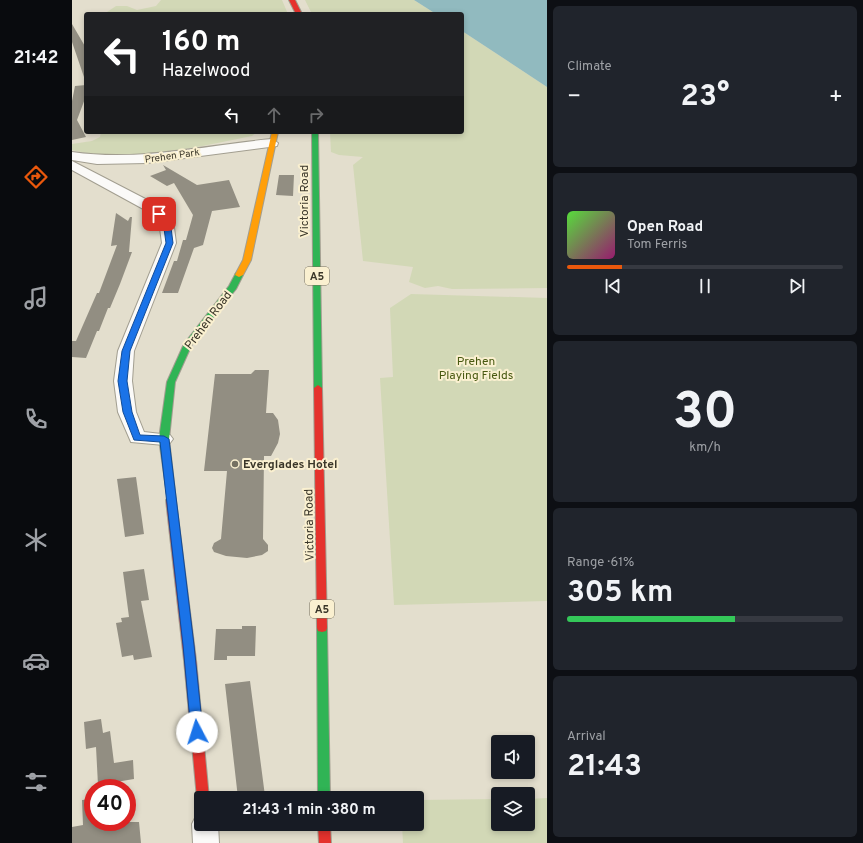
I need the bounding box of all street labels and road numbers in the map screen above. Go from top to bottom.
street label: Prehen Park [144,146,200,167]
street label: Victoria Road [297,165,313,237]
road number: A5 [305,267,329,285]
street label: Prehen Road [182,288,236,353]
street label: Victoria Road [301,489,319,561]
road number: A5 [310,600,334,618]

